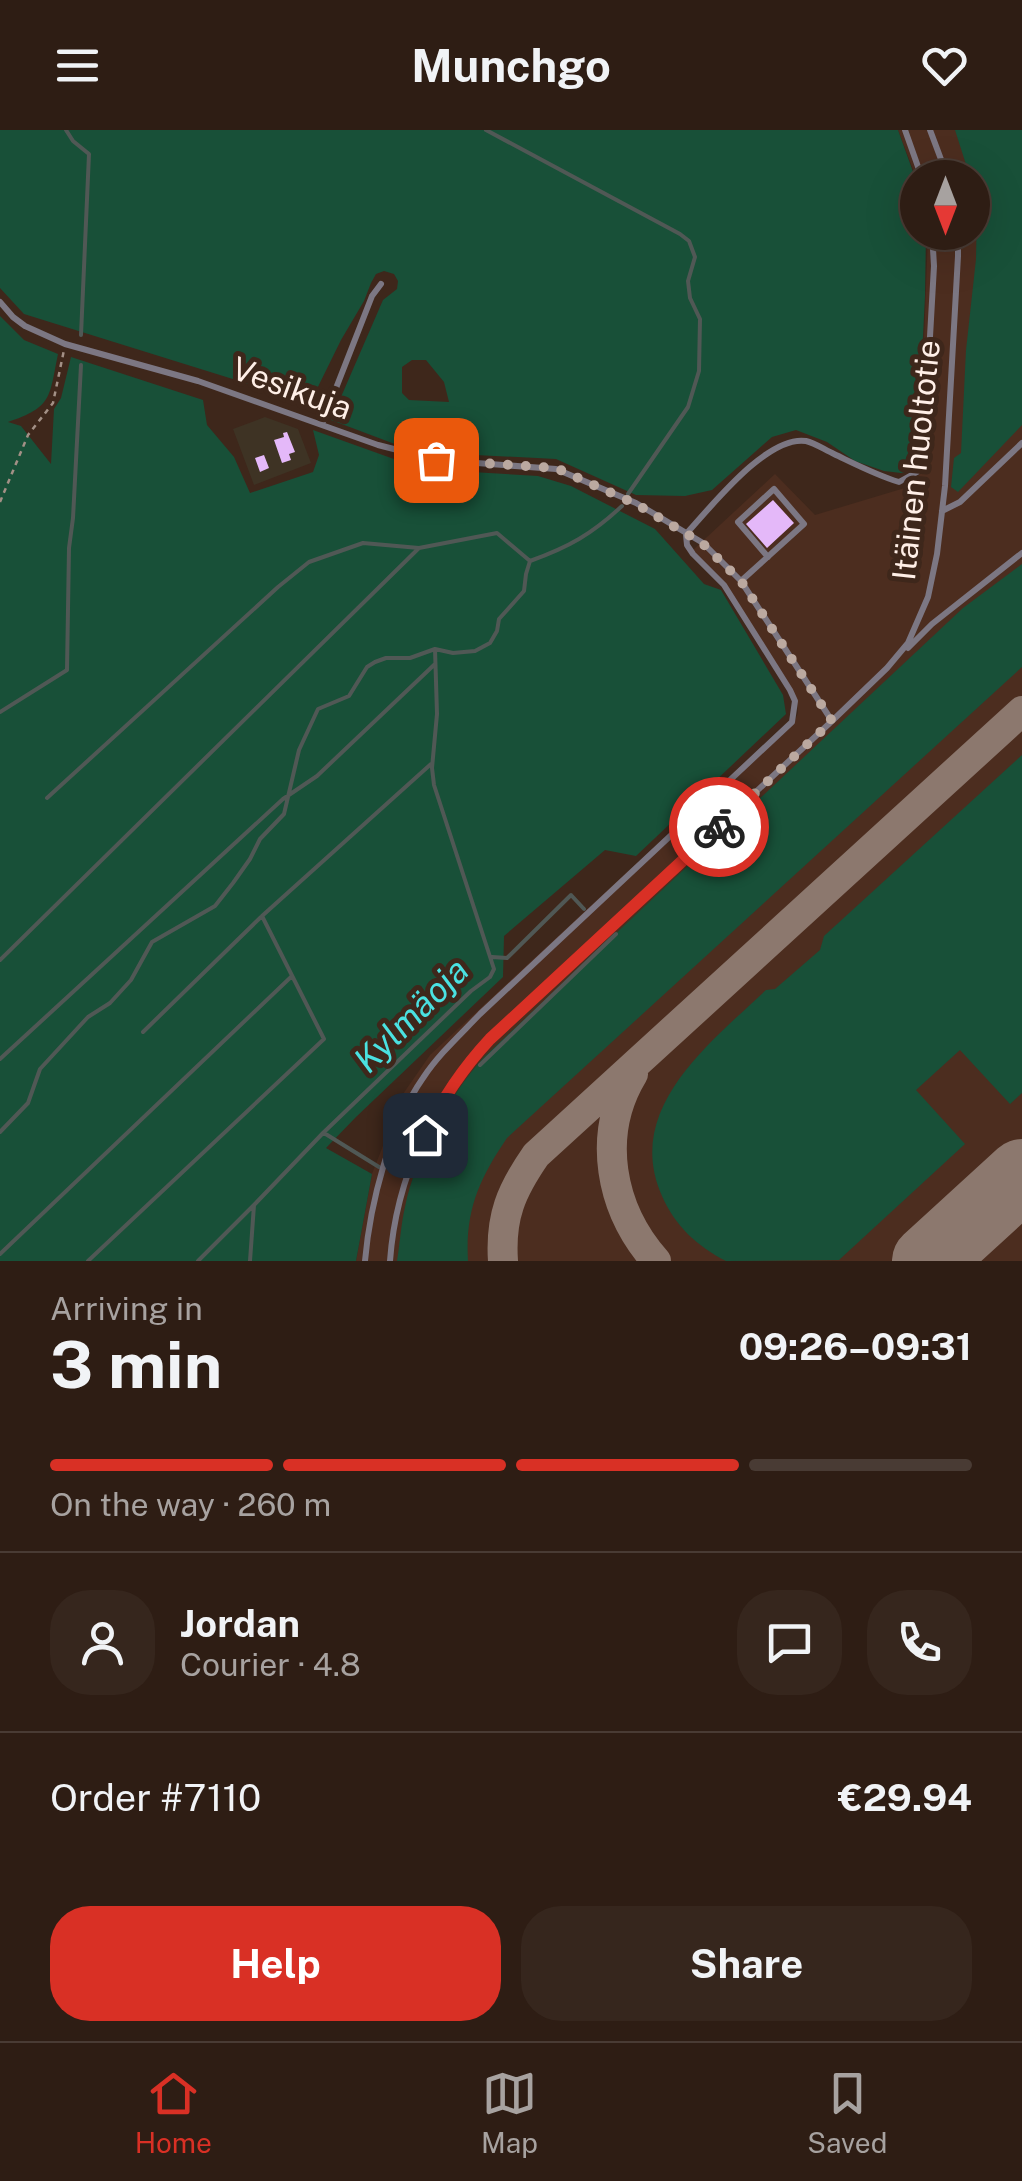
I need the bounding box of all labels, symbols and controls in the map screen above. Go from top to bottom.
icon: menu [50,38,105,93]
icon: heart [917,38,972,93]
text: Munchgo [411,39,611,92]
north arrow [900,160,990,250]
map controls [900,160,990,250]
street label: Itäinen huoltotie [885,338,947,582]
street label: Vesikuja [227,349,357,427]
pin [394,418,479,503]
icon: bag [409,433,464,488]
courier [669,777,769,877]
icon: bike [692,800,747,855]
water label: Kylmäoja [345,949,477,1081]
pin [383,1093,468,1178]
icon: home [398,1108,453,1163]
text: Arriving in [50,1290,203,1327]
text: 09:26–09:31 [739,1324,972,1369]
text: 3 min [50,1326,222,1403]
text: On the way · 260 m [50,1486,331,1523]
button: person [50,1590,155,1695]
button: chat [737,1590,842,1695]
button: phone [867,1590,972,1695]
text: Jordan [180,1601,300,1646]
text: Courier · 4.8 [180,1646,361,1683]
text: Order #7110 [50,1775,261,1820]
text: €29.94 [838,1775,972,1820]
button: Help [50,1906,501,2021]
button: Share [521,1906,972,2021]
tab: Home [135,2066,212,2159]
tab: Map [481,2066,538,2159]
tab: Saved [807,2066,887,2159]

